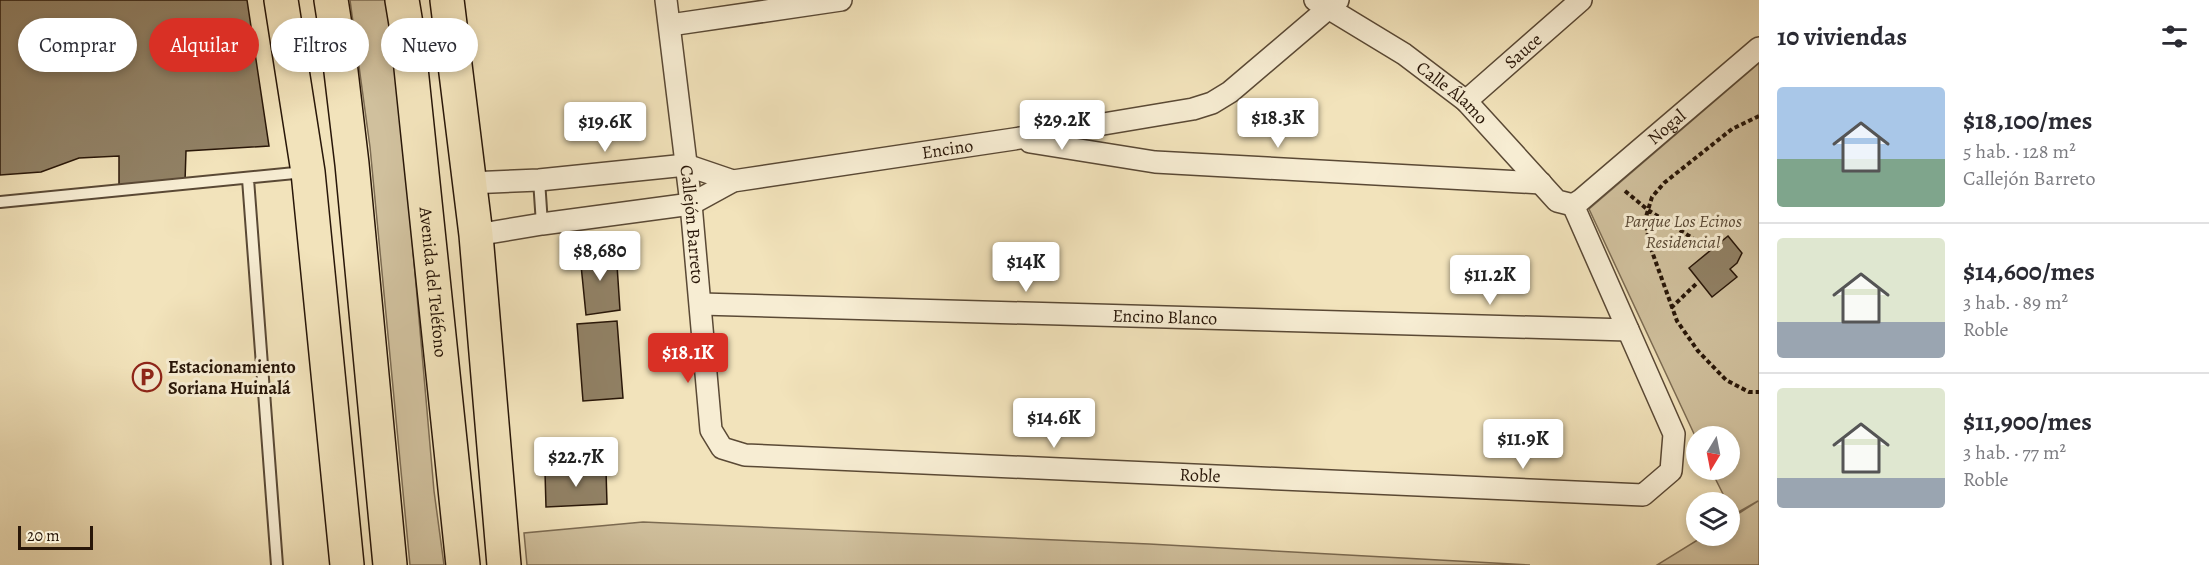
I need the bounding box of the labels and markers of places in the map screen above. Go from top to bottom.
pin: $18.3K [1229,98,1327,149]
pin: $29.2K [1013,100,1111,151]
pin: $19.6K [556,102,654,153]
pin: $8,680 [551,231,649,282]
pin: $14K [990,242,1062,293]
pin: $11.2K [1441,255,1539,306]
pin: $18.1K [639,333,737,384]
place label: Estacionamiento Soriana Huinalá [168,355,296,400]
parking icon: Estacionamiento Soriana Huinalá [131,361,163,393]
pin: $14.6K [1005,398,1103,449]
pin: $11.9K [1474,419,1572,470]
pin: $22.7K [527,437,625,488]

